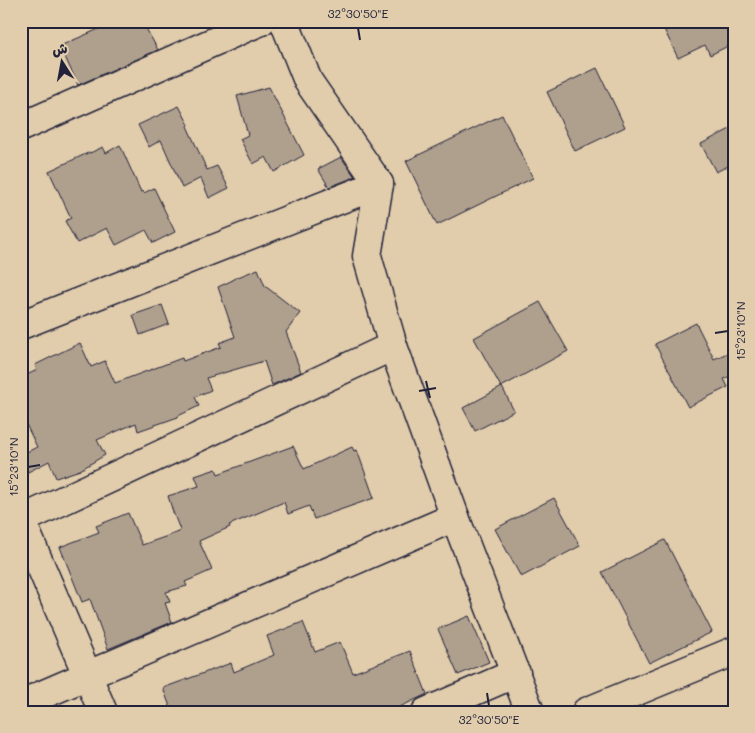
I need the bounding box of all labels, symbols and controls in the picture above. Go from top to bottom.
text: 32°30'50"E [328,5,389,21]
north arrow [38,38,88,88]
text: ش [50,38,69,60]
text: 15°23'10"N [732,301,748,361]
text: 15°23'10"N [5,437,21,497]
text: 32°30'50"E [459,711,520,727]

